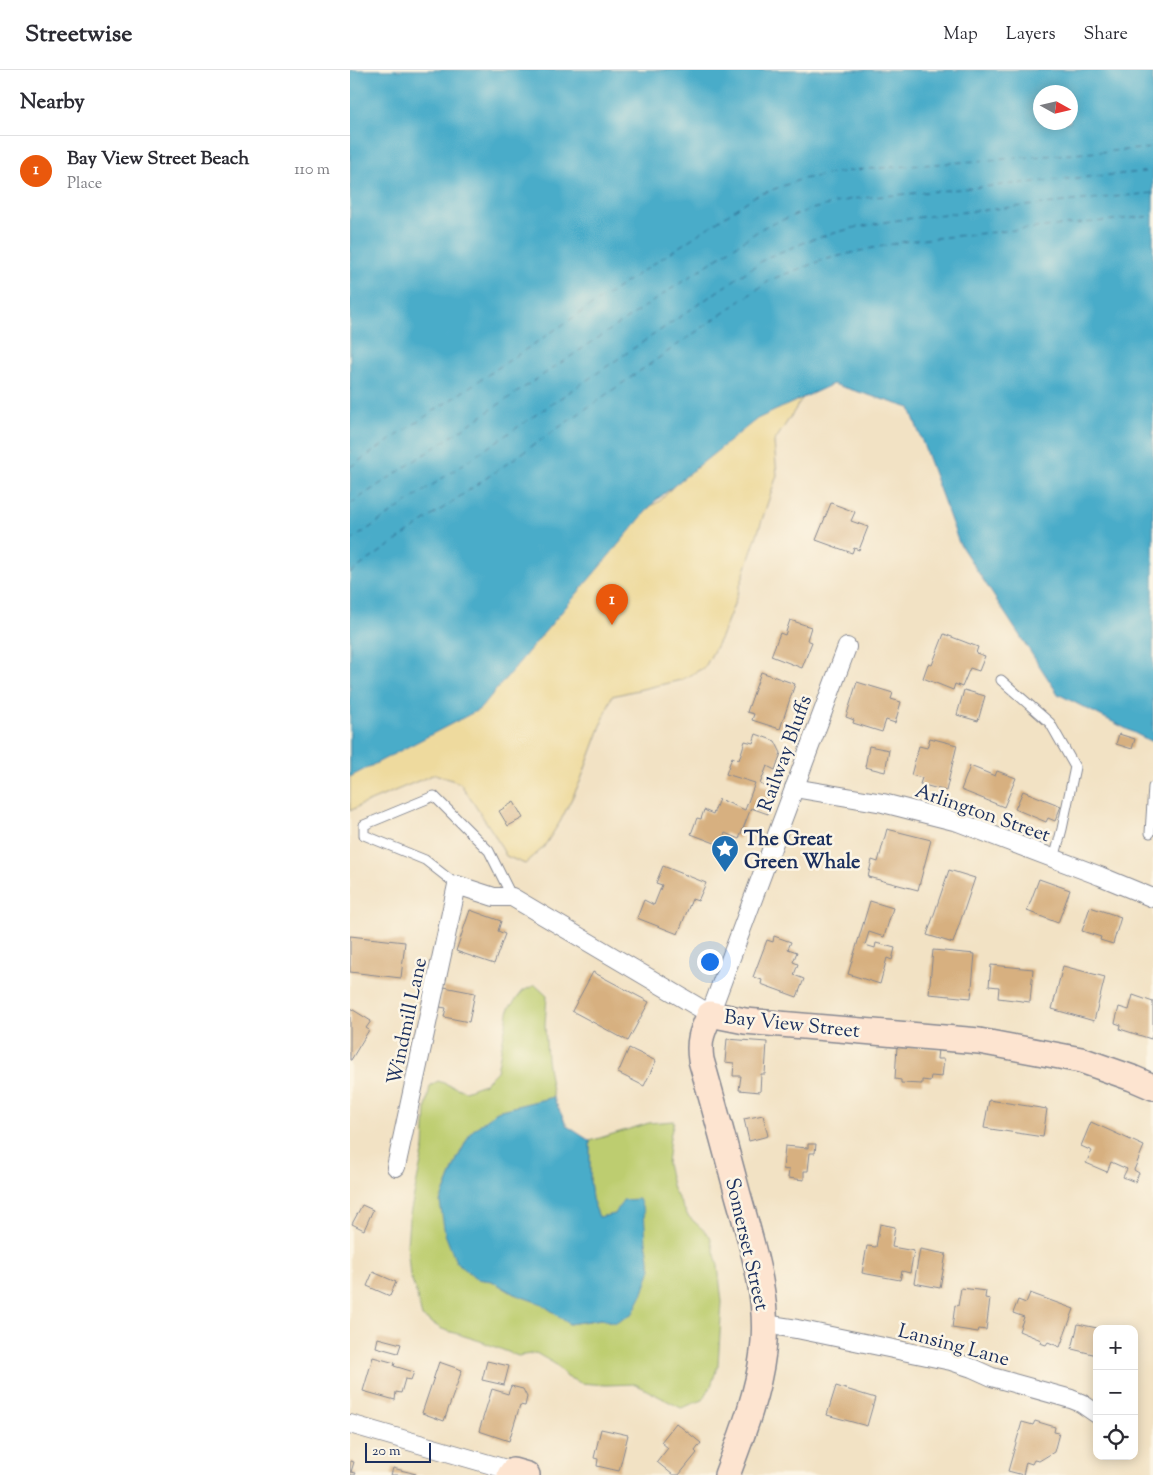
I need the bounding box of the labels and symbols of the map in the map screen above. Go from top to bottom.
north arrow [1033,85,1078,130]
pin: 1 [596,584,628,625]
street label: Railway Bluffs [752,691,821,816]
street label: Arlington Street [911,778,1054,851]
place label: The Great Green Whale [744,826,860,878]
place icon: The Great Green Whale [710,834,740,873]
your location [697,949,723,975]
street label: Windmill Lane [381,955,436,1088]
street label: Bay View Street [723,1004,861,1047]
street label: Somerset Street [716,1175,775,1314]
street label: Lansing Lane [894,1318,1012,1375]
scale bar [365,1440,431,1463]

